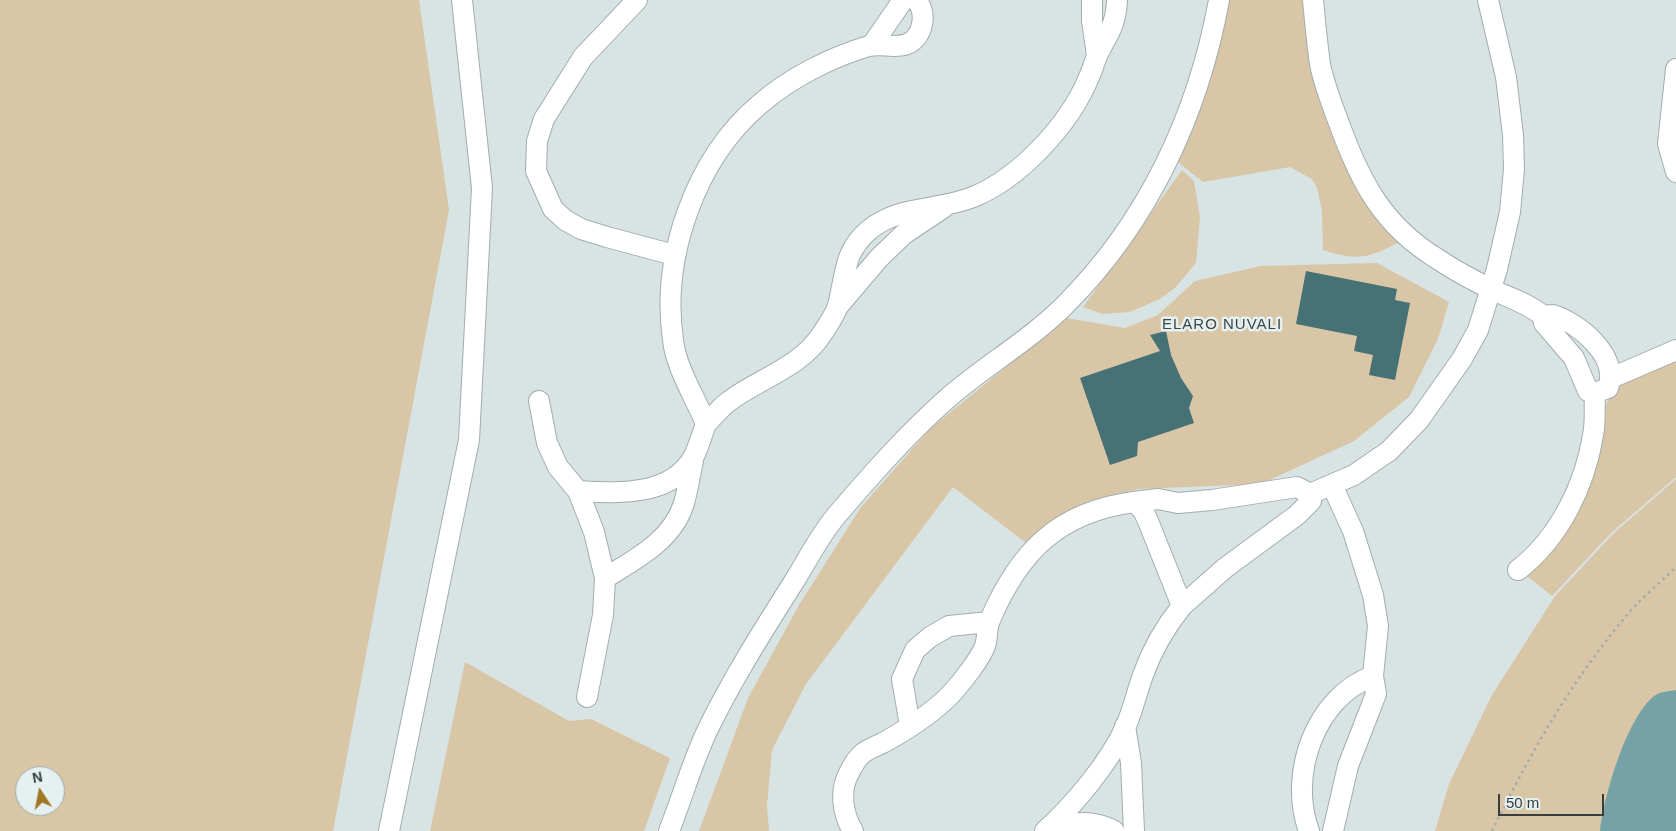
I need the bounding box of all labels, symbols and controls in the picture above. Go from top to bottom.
district label: ELARO NUVALI [1160,316,1284,334]
north arrow [15,766,65,816]
text: N [31,768,44,786]
scale bar [1501,784,1607,816]
text: 50 m [1506,794,1539,811]

